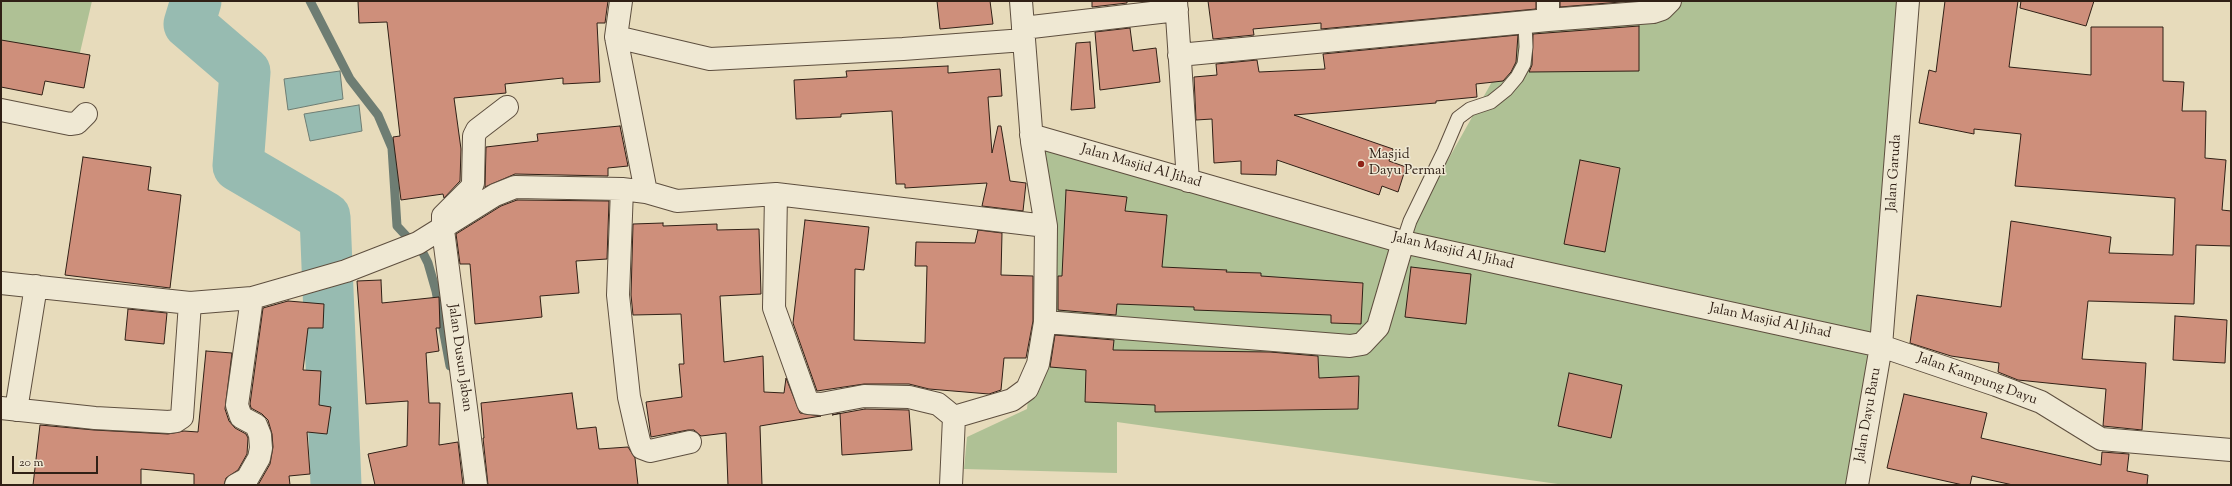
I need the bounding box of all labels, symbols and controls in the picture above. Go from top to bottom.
street label: Jalan Garuda [1884,134,1906,212]
street label: Jalan Masjid Al Jihad [1079,142,1203,192]
place label: Masjid Dayu Permai [1369,148,1445,180]
marker: Masjid Dayu Permai [1356,159,1366,169]
street label: Jalan Masjid Al Jihad [1391,230,1515,274]
street label: Jalan Masjid Al Jihad [1707,301,1833,343]
street label: Jalan Dusun Jaban [443,303,475,413]
street label: Jalan Kampung Dayu [1915,351,2039,409]
street label: Jalan Dayu Baru [1852,366,1886,464]
scale bar [14,448,100,474]
text: 20 m [19,454,43,472]

